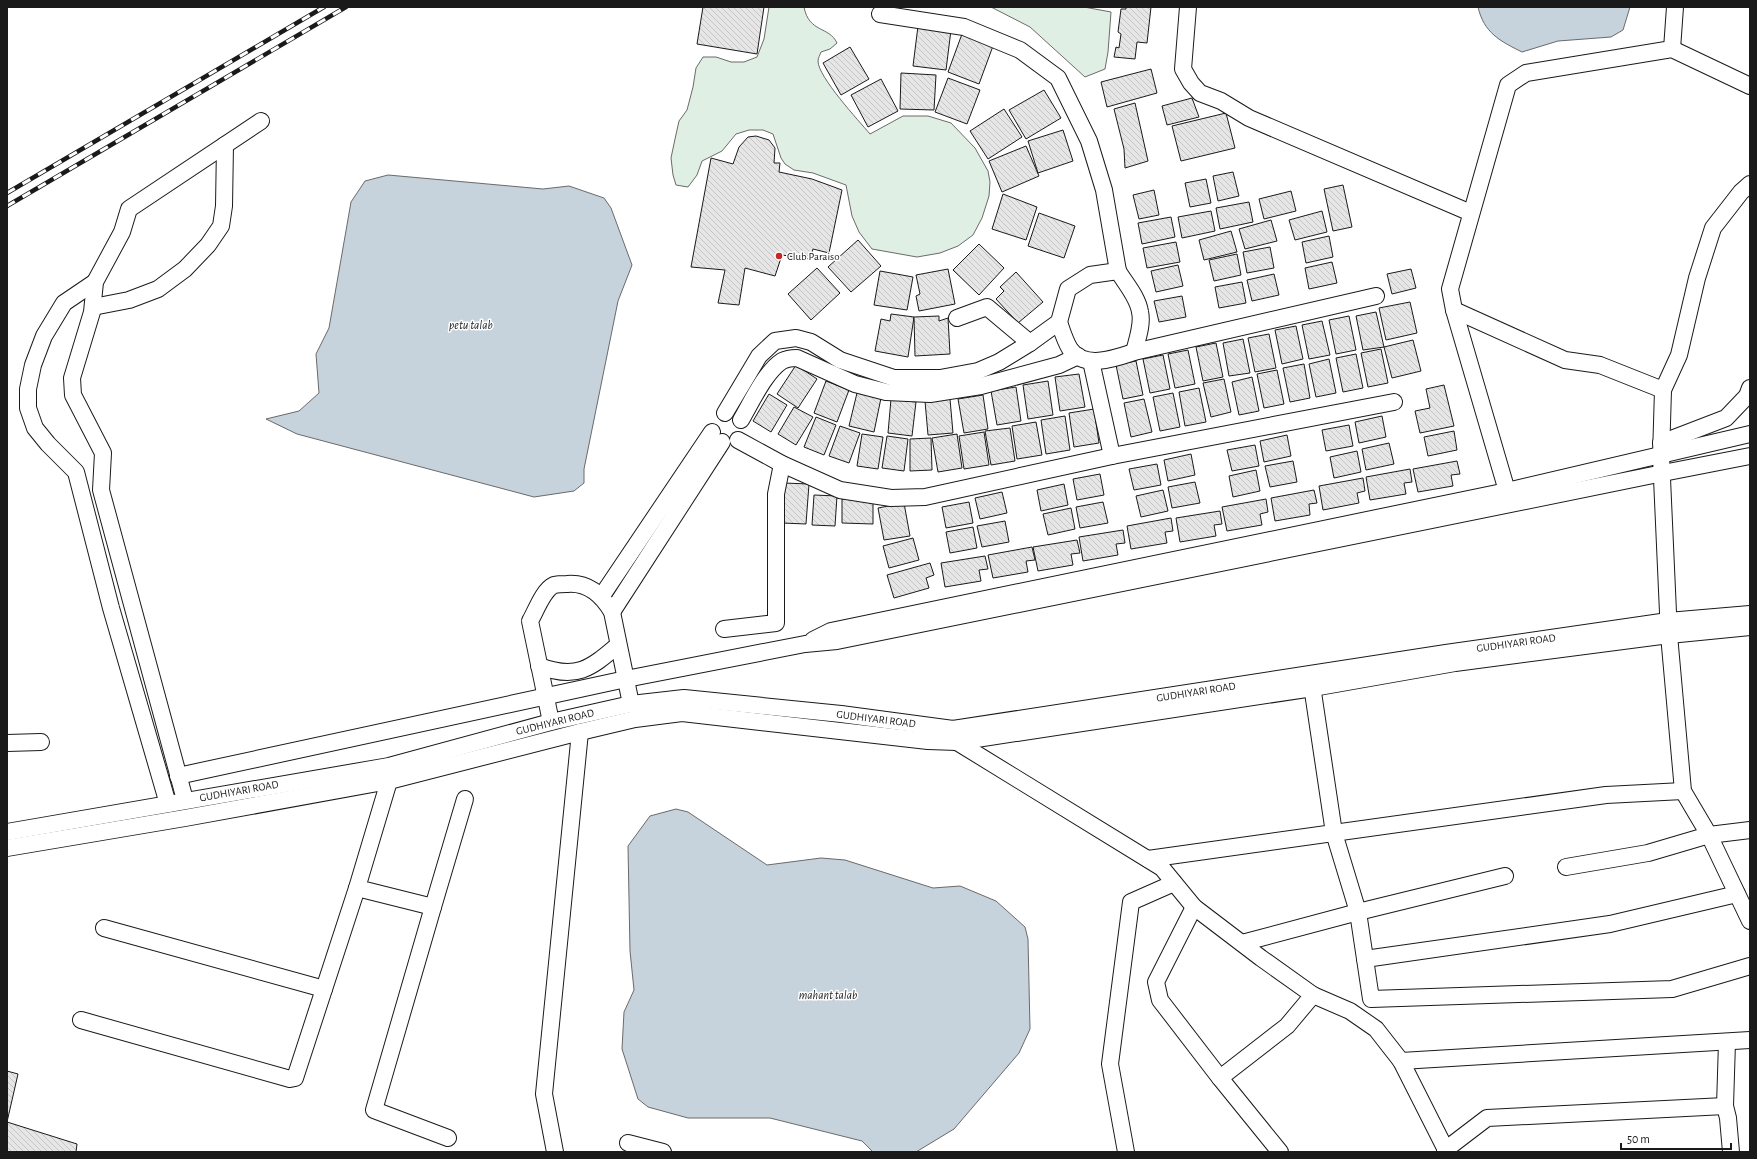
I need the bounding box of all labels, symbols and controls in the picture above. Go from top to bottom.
marker: Club Paraiso [774,251,784,261]
place label: Club Paraiso [787,251,840,262]
water label: petu talab [449,319,493,332]
street label: GUDHIYARI ROAD [1476,632,1556,654]
street label: GUDHIYARI ROAD [1156,680,1236,704]
street label: GUDHIYARI ROAD [515,707,595,737]
street label: GUDHIYARI ROAD [836,709,916,729]
street label: GUDHIYARI ROAD [199,779,279,803]
water label: mahant talab [799,989,857,1001]
scale bar [1621,1125,1731,1151]
text: 50 m [1627,1133,1650,1145]

